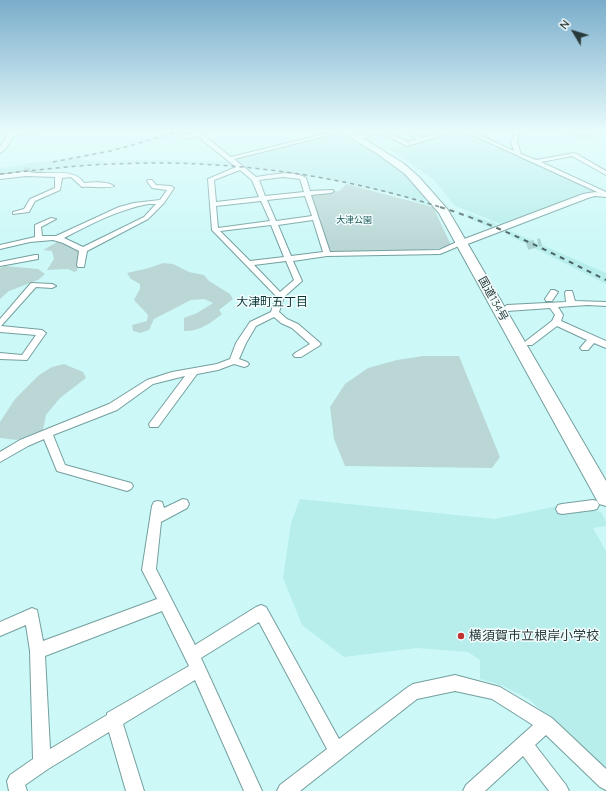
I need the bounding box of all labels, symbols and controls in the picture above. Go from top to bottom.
north arrow [554,12,594,52]
text: N [557,17,573,32]
park label: 大津公園 [336,215,372,225]
street label: 国道134号 [475,275,511,323]
district label: 大津町五丁目 [236,295,308,309]
place label: 横須賀市立根岸小学校 [469,628,599,644]
marker: 横須賀市立根岸小学校 [456,631,466,641]

